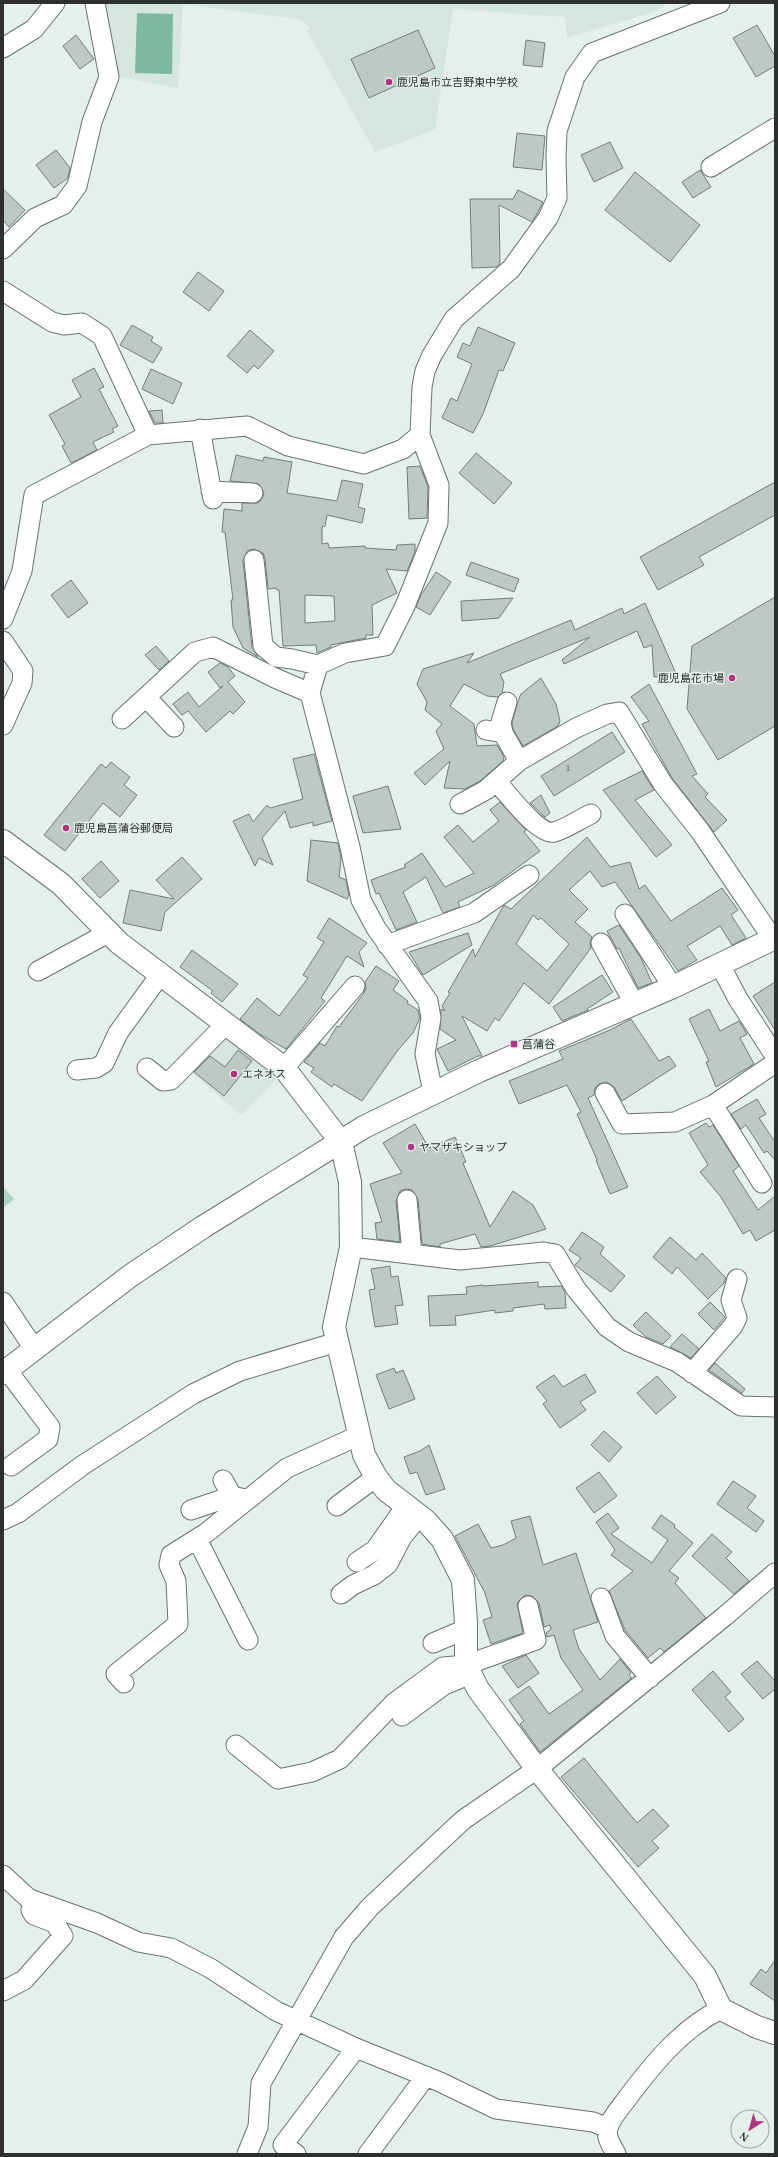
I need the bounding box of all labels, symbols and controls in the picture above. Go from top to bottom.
place label: 鹿児島市立吉野東中学校 [397,76,518,88]
marker: 鹿児島市立吉野東中学校 [384,77,394,87]
place label: 鹿児島花市場 [658,672,724,684]
marker: 鹿児島花市場 [727,673,737,683]
house number: 1 [566,763,570,773]
place label: 鹿児島菖蒲谷郵便局 [74,822,173,834]
marker: 鹿児島菖蒲谷郵便局 [61,823,71,833]
place label: 菖蒲谷 [522,1038,555,1050]
marker: 菖蒲谷 [509,1039,519,1049]
place label: エネオス [242,1068,286,1080]
marker: エネオス [229,1069,239,1079]
place label: ヤマザキショップ [419,1141,507,1153]
marker: ヤマザキショップ [406,1142,416,1152]
north arrow [730,2109,770,2149]
text: N [737,2130,751,2144]

